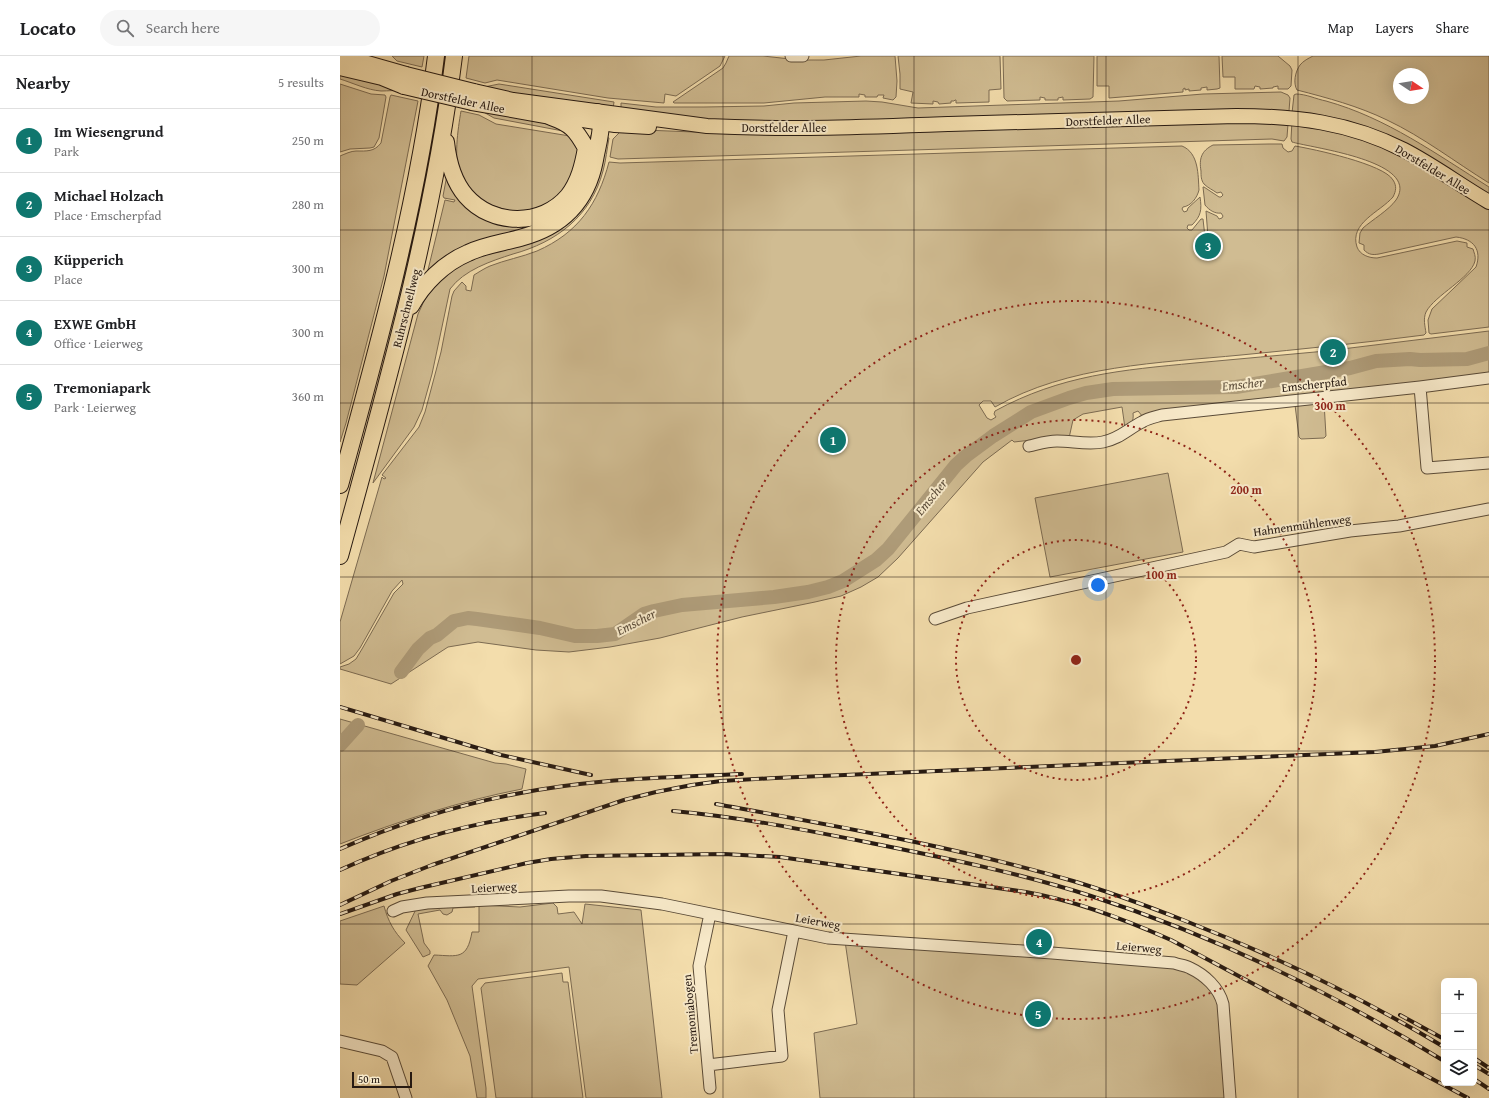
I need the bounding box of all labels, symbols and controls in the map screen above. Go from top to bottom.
search box [100,10,380,46]
text: Locato [20,14,76,42]
icon: search [114,17,136,39]
text: Search here [146,17,220,38]
text: Map [1328,18,1354,38]
text: Layers [1376,18,1414,38]
text: Share [1436,18,1469,38]
north arrow [1393,68,1429,104]
text: Nearby [16,70,70,95]
text: 5 results [278,73,324,92]
street label: Dorstfelder Allee [420,83,507,117]
street label: Dorstfelder Allee [1065,110,1151,130]
street label: Dorstfelder Allee [741,119,827,136]
text: Im Wiesengrund [54,121,164,142]
text: 1 [26,131,32,150]
text: 250 m [292,131,324,150]
street label: Dorstfelder Allee [1392,140,1474,198]
text: Park [54,142,79,161]
text: Michael Holzach [54,185,164,206]
text: 2 [26,195,32,214]
text: 280 m [292,195,324,214]
text: Place · Emscherpfad [54,206,161,225]
pin: 3 [1195,231,1221,261]
text: Küpperich [54,249,124,270]
text: 3 [26,259,32,278]
text: 300 m [292,259,324,278]
street label: Ruhrschnellweg [388,267,424,349]
text: Place [54,270,83,289]
text: EXWE GmbH [54,313,136,334]
text: 4 [26,323,32,342]
text: 300 m [292,323,324,342]
text: Office · Leierweg [54,334,143,353]
pin: 2 [1320,337,1346,367]
water label: Emscher [1220,372,1266,396]
street label: Emscherpfad [1281,372,1348,396]
text: Tremoniapark [54,377,151,398]
text: 5 [26,387,32,406]
text: 360 m [292,387,324,406]
text: 300 m [1314,397,1347,414]
text: Park · Leierweg [54,398,136,417]
pin: 1 [820,425,846,455]
water label: Emscher [910,474,952,520]
text: 200 m [1230,481,1263,498]
street label: Hahnenmühlenweg [1252,510,1352,540]
text: 100 m [1145,566,1178,583]
your location [1088,575,1108,595]
water label: Emscher [612,603,660,640]
centre of rings [1069,653,1083,667]
street label: Leierweg [471,877,517,897]
street label: Leierweg [794,909,842,933]
pin: 4 [1026,927,1052,957]
street label: Leierweg [1116,937,1162,957]
street label: Tremoniabogen [678,973,702,1054]
map controls [1441,978,1477,1086]
button: + [1441,978,1477,1014]
pin: 5 [1025,999,1051,1029]
button: − [1441,1014,1477,1050]
button: layers [1441,1050,1477,1086]
scale bar [352,1070,412,1089]
text: 50 m [358,1071,380,1087]

